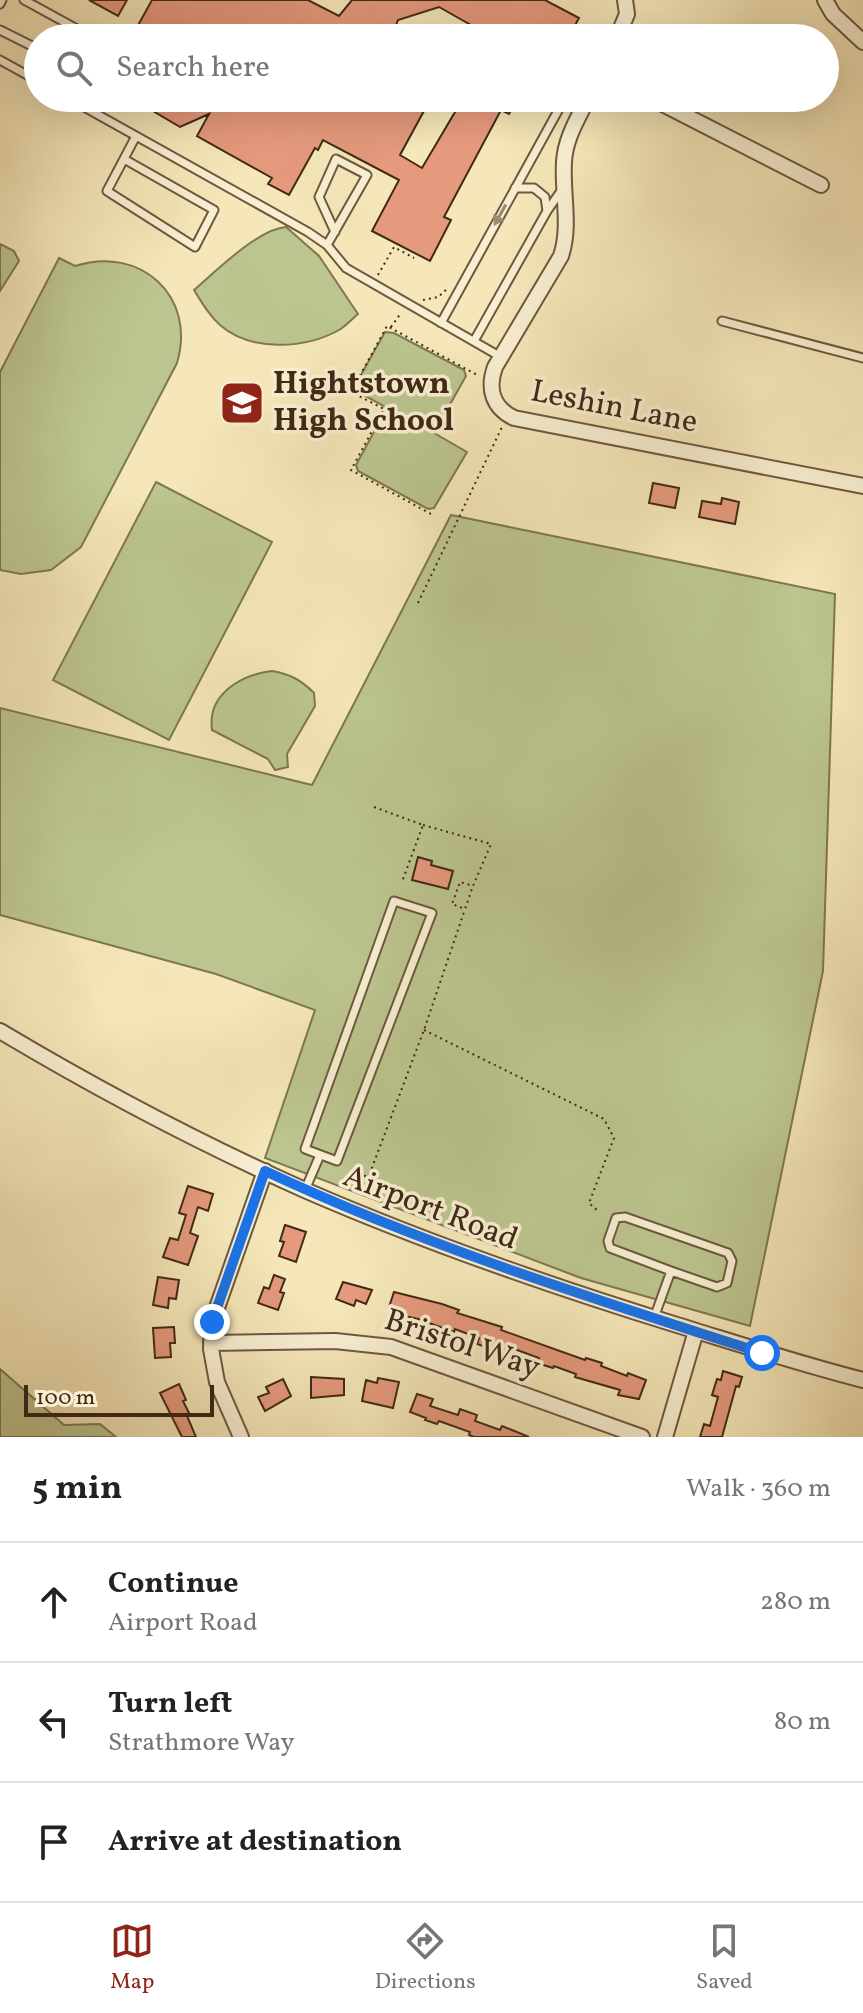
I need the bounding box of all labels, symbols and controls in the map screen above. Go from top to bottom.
search box [24,24,839,112]
icon: search [52,46,96,90]
text: Search here [116,47,270,89]
one-way arrow [493,204,507,227]
place label: Hightstown High School [273,363,454,444]
street label: Leshin Lane [527,370,701,446]
school or university icon: Hightstown High School [218,379,266,427]
street label: Airport Road [336,1155,524,1263]
street label: Bristol Way [378,1299,546,1391]
route end [194,1304,230,1340]
route start [744,1335,780,1371]
scale bar [24,1381,214,1417]
text: 100 m [36,1383,95,1414]
text: 5 min [32,1466,122,1513]
text: Walk · 360 m [686,1471,831,1507]
text: Continue [108,1563,239,1605]
icon: ahead [32,1580,76,1624]
text: 280 m [760,1584,831,1620]
text: Airport Road [108,1605,258,1641]
text: Turn left [108,1683,232,1725]
icon: left [32,1700,76,1744]
text: 80 m [774,1704,831,1740]
text: Strathmore Way [108,1725,295,1761]
icon: arrive [32,1820,76,1864]
text: Arrive at destination [108,1821,402,1863]
tab: Map [110,1919,154,1998]
tab: Directions [375,1919,476,1998]
tab: Saved [696,1919,753,1998]

